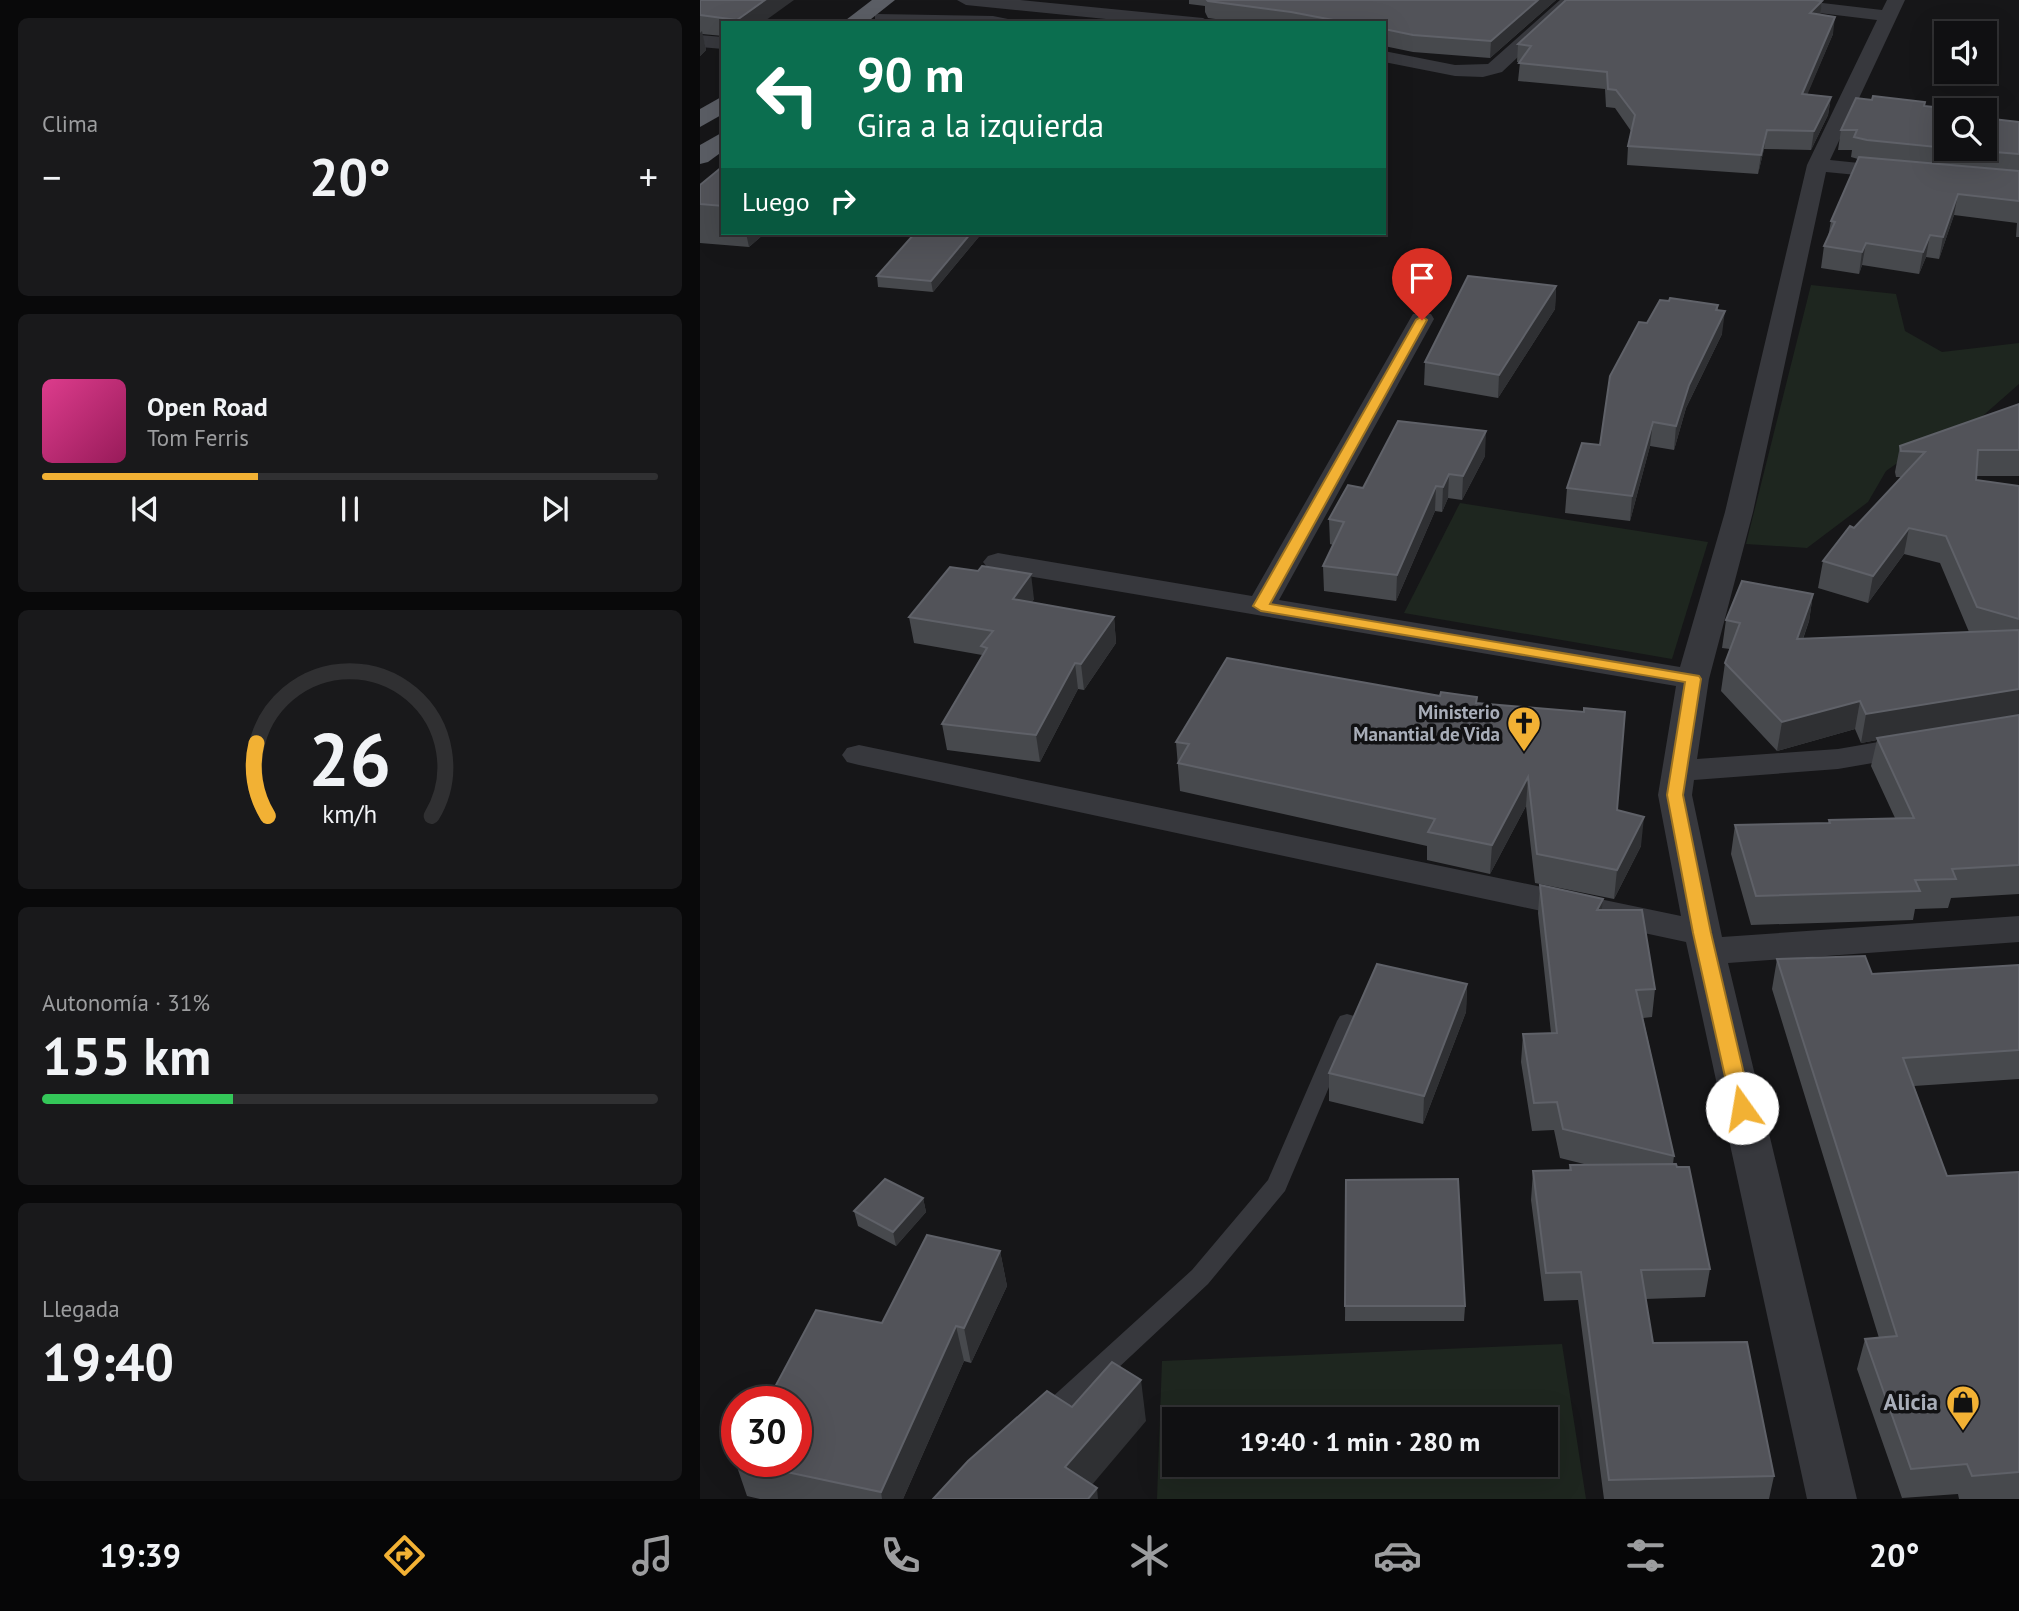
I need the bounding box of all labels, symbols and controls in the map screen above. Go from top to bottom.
map controls [1934,21,1997,161]
button: sound [1934,21,1997,84]
text: 90 m [857,42,964,106]
icon: left [742,49,833,140]
button: search [1934,98,1997,161]
text: Gira a la izquierda [857,104,1104,146]
text: Clima [42,109,98,138]
text: 20° [309,143,391,210]
text: − [42,152,61,201]
text: + [639,152,658,201]
icon: right [824,182,862,220]
text: Luego [742,185,810,218]
pin [1392,248,1452,320]
icon: arrive [1403,259,1441,297]
text: Open Road [147,390,268,423]
text: Tom Ferris [147,423,249,452]
icon: previous [126,490,164,528]
icon: pause [331,490,369,528]
icon: next [536,490,574,528]
place label: Ministerio Manantial de Vida [1353,700,1500,746]
church icon: Ministerio Manantial de Vida [1505,704,1543,753]
text: 26 [309,712,391,806]
text: km/h [323,797,377,829]
text: Autonomía · 31% [42,988,210,1017]
text: 155 km [42,1022,211,1089]
position arrow [1705,1071,1779,1145]
text: Llegada [42,1294,120,1323]
text: 19:40 [42,1328,174,1395]
shop icon: Alicia [1944,1383,1982,1432]
speed limit sign: 30 [721,1386,812,1477]
place label: Alicia [1884,1387,1938,1416]
text: 19:40 · 1 min · 280 m [1240,1425,1480,1458]
icon: directions [380,1531,429,1580]
icon: music [628,1531,677,1580]
icon: phone [876,1531,925,1580]
icon: climate [1125,1531,1174,1580]
icon: car [1373,1531,1422,1580]
icon: filters [1621,1531,1670,1580]
text: 19:39 [100,1534,181,1576]
text: 20° [1869,1534,1919,1576]

